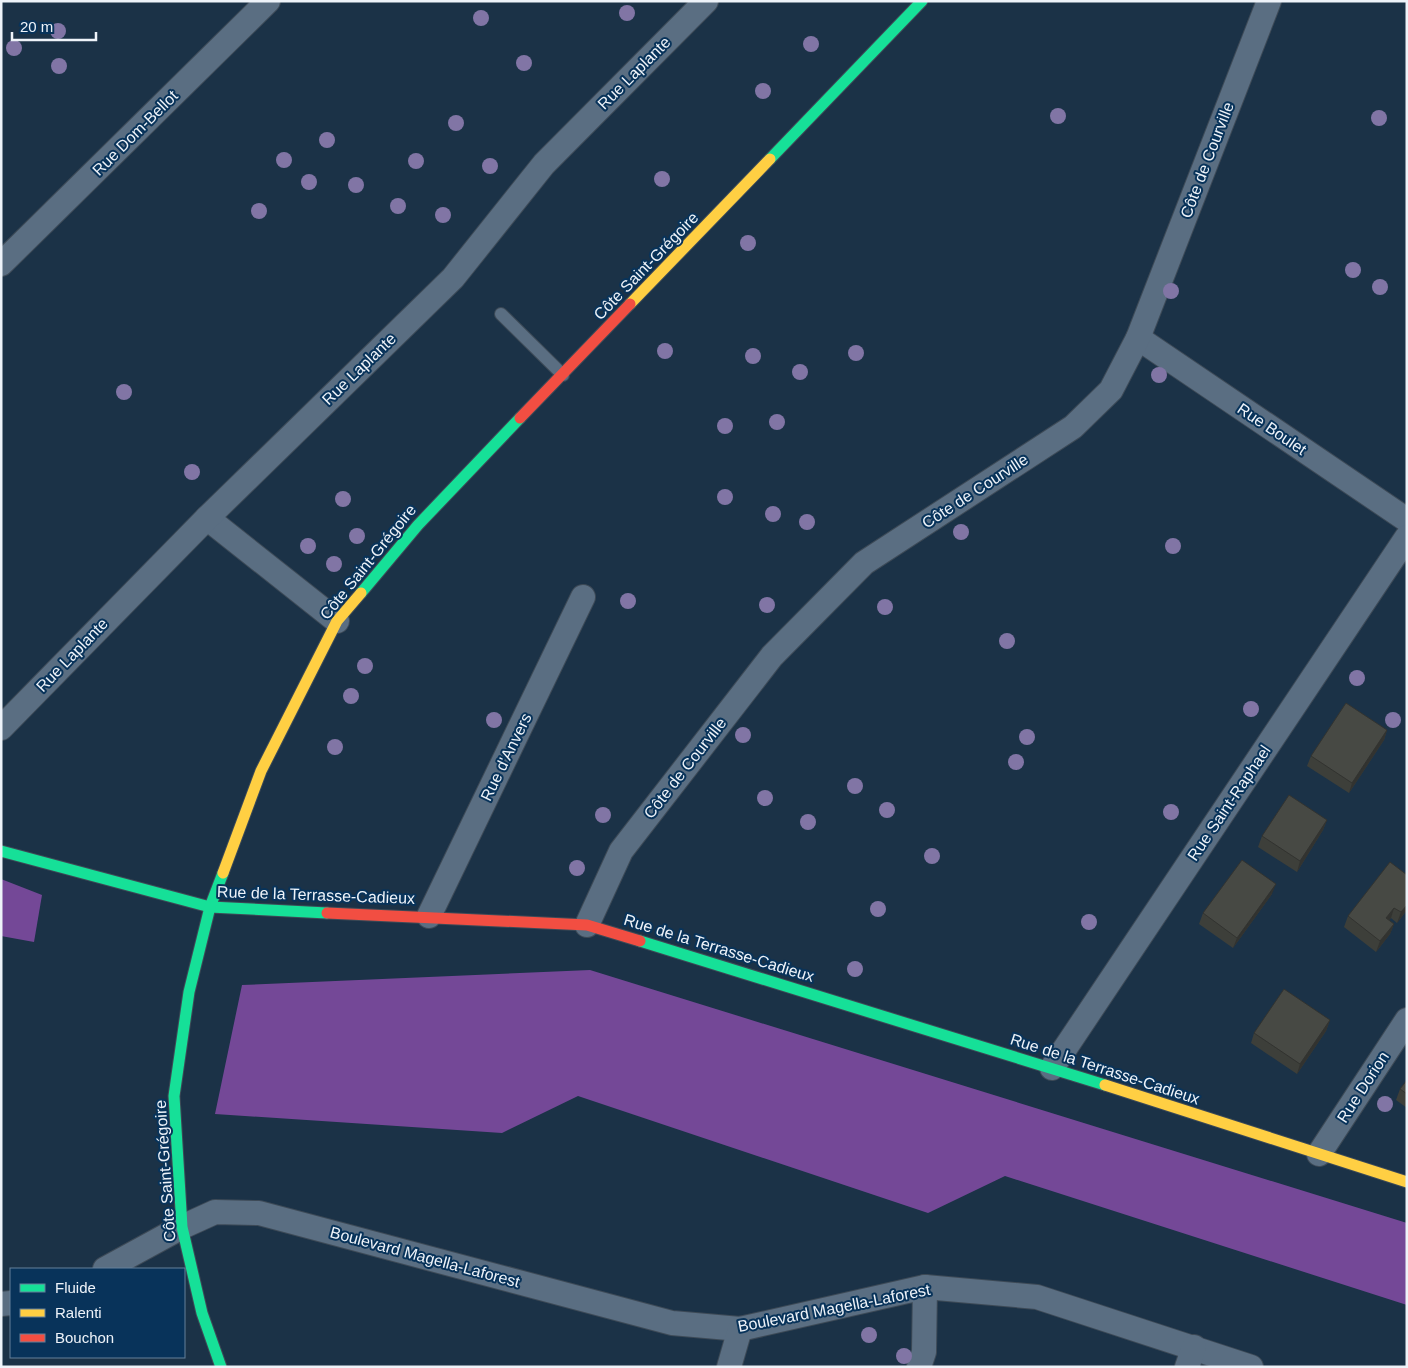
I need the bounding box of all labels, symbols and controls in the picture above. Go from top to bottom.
scale bar [12,10,96,42]
text: 20 m [20,18,53,35]
street label: Rue Laplante [594,33,674,113]
street label: Rue Dom-Bellot [89,87,181,179]
street label: Côte de Courville [1177,100,1237,220]
street label: Côte Saint-Grégoire [590,209,702,323]
street label: Rue Laplante [319,330,399,408]
street label: Rue Boulet [1234,400,1310,458]
street label: Côte de Courville [919,450,1031,532]
street label: Côte Saint-Grégoire [317,501,419,623]
street label: Rue Laplante [33,615,111,695]
street label: Rue d'Anvers [477,710,535,804]
street label: Côte de Courville [641,714,730,822]
street label: Rue Saint-Raphael [1184,742,1274,864]
street label: Rue de la Terrasse-Cadieux [217,883,415,907]
street label: Rue de la Terrasse-Cadieux [622,911,816,985]
street label: Rue de la Terrasse-Cadieux [1008,1030,1202,1108]
street label: Rue Dorion [1334,1048,1392,1126]
street label: Côte Saint-Grégoire [152,1099,178,1243]
street label: Boulevard Magella-Laforest [328,1223,522,1291]
legend [10,1268,185,1358]
text: Fluide [55,1279,96,1296]
street label: Boulevard Magella-Laforest [736,1281,932,1335]
text: Ralenti [55,1304,102,1321]
text: Bouchon [55,1329,114,1346]

